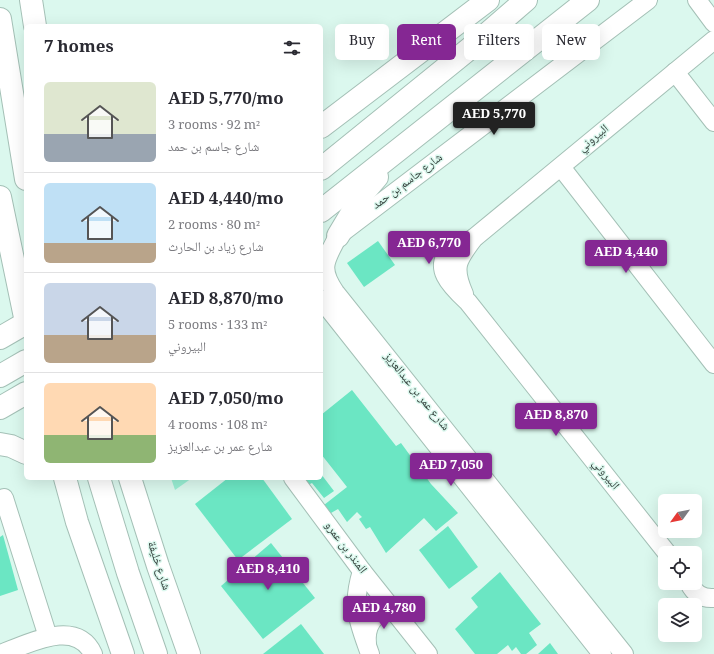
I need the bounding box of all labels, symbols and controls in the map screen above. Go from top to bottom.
chip: Buy [335,24,389,60]
chip: Rent [397,24,456,60]
chip: Filters [464,24,534,60]
chip: New [542,24,600,60]
text: 7 homes [44,34,114,63]
icon: filters [281,37,303,59]
text: AED 5,770/mo [168,86,284,115]
icon: home [76,98,124,146]
pin: AED 5,770 [448,102,540,136]
text: AED 5,770 [462,104,526,126]
text: 3 rooms · 92 m² [168,115,260,137]
street label: البيروني [574,120,614,158]
text: شارع جاسم بن حمد [168,137,259,159]
street label: شارع جاسم بن حمد [368,148,448,216]
text: AED 4,440/mo [168,186,284,215]
icon: home [76,199,124,247]
text: 2 rooms · 80 m² [168,215,260,237]
pin: AED 6,770 [383,231,475,265]
text: AED 6,770 [397,233,461,255]
text: شارع زياد بن الحارث [168,237,264,259]
pin: AED 4,440 [580,240,672,274]
text: AED 4,440 [594,242,658,264]
text: AED 8,870/mo [168,286,284,315]
icon: home [76,299,124,347]
text: 5 rooms · 133 m² [168,315,267,337]
text: البيروني [168,337,206,359]
street label: شارع عمر بن عبدالعزيز [377,347,455,436]
text: AED 7,050/mo [168,386,284,415]
icon: home [76,399,124,447]
pin: AED 8,870 [510,403,602,437]
text: AED 8,870 [524,405,588,427]
text: 4 rooms · 108 m² [168,415,267,437]
text: شارع عمر بن عبدالعزيز [168,437,272,459]
pin: AED 7,050 [405,453,497,487]
text: AED 7,050 [419,455,483,477]
street label: البيروني [586,455,624,495]
north arrow [658,494,702,538]
map controls [658,494,702,642]
street label: المنذر بن عمرو [318,517,372,579]
street label: شارع خليفة [140,539,176,593]
button: locate [658,546,702,590]
pin: AED 8,410 [222,557,314,591]
text: AED 8,410 [236,559,300,581]
pin: AED 4,780 [338,596,430,630]
text: AED 4,780 [352,598,416,620]
button: layers [658,598,702,642]

